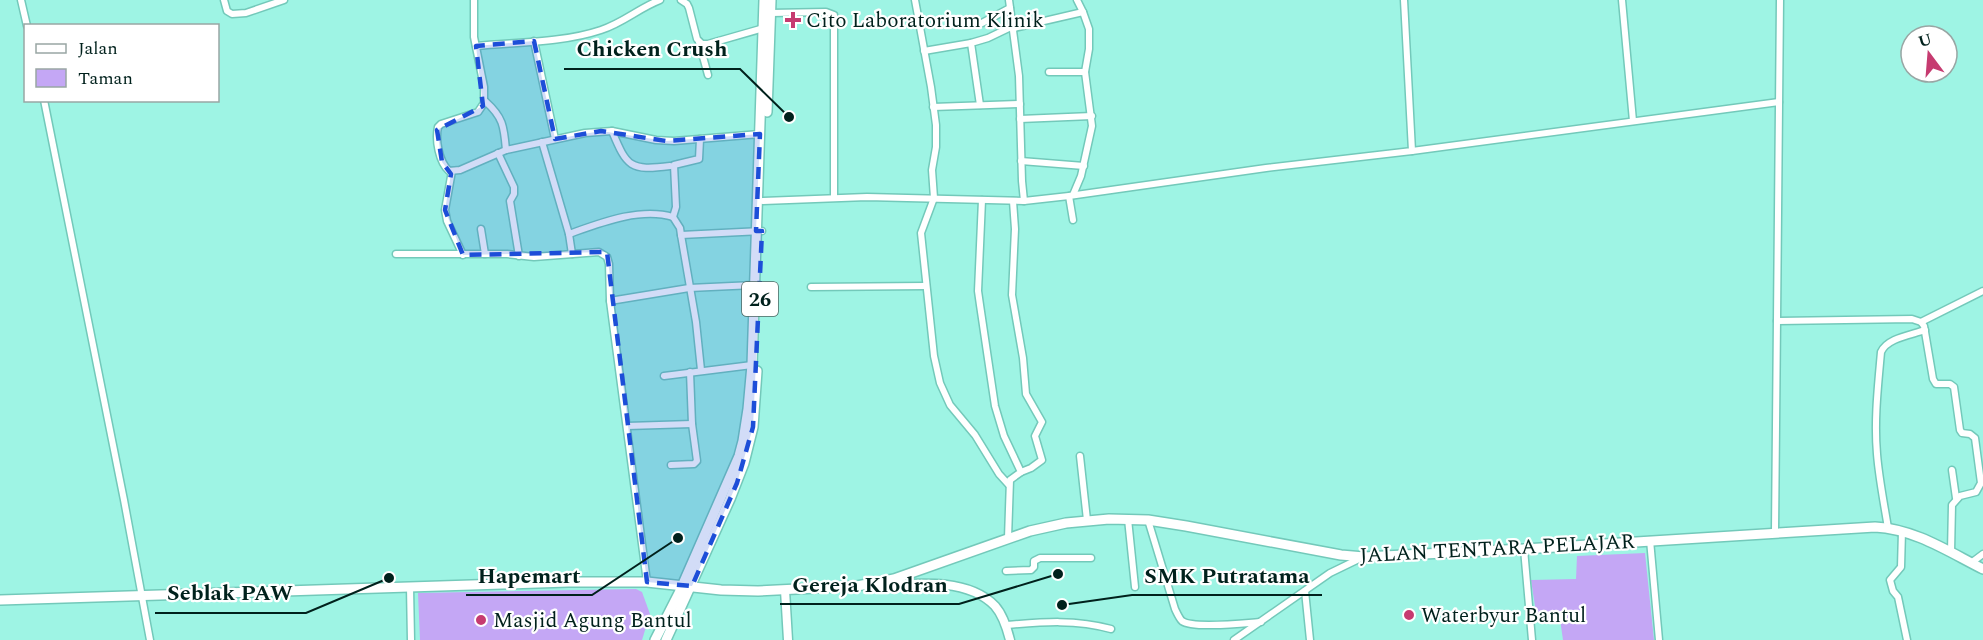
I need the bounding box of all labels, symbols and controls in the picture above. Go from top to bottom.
place label: Cito Laboratorium Klinik [806,5,1044,37]
marker: Cito Laboratorium Klinik [784,11,802,29]
legend [24,24,219,102]
north arrow [1899,24,1959,84]
text: U [1915,27,1935,54]
callout: Chicken Crush [564,29,740,69]
text: Chicken Crush [576,33,728,66]
text: Jalan [78,35,118,62]
text: Taman [78,65,133,92]
road number: 26 [742,282,778,316]
street label: JALAN TENTARA PELAJAR [1359,526,1635,572]
callout: Hapemart [466,555,592,595]
callout: SMK Putratama [1132,555,1322,595]
text: Hapemart [478,560,580,593]
text: SMK Putratama [1144,560,1310,593]
callout: Gereja Klodran [780,564,959,604]
text: Gereja Klodran [792,569,948,602]
callout: Seblak PAW [155,573,306,613]
text: Seblak PAW [167,577,293,610]
place label: Waterbyur Bantul [1421,600,1586,632]
place label: Masjid Agung Bantul [493,605,692,637]
marker: Waterbyur Bantul [1402,608,1416,622]
marker: Masjid Agung Bantul [474,613,488,627]

